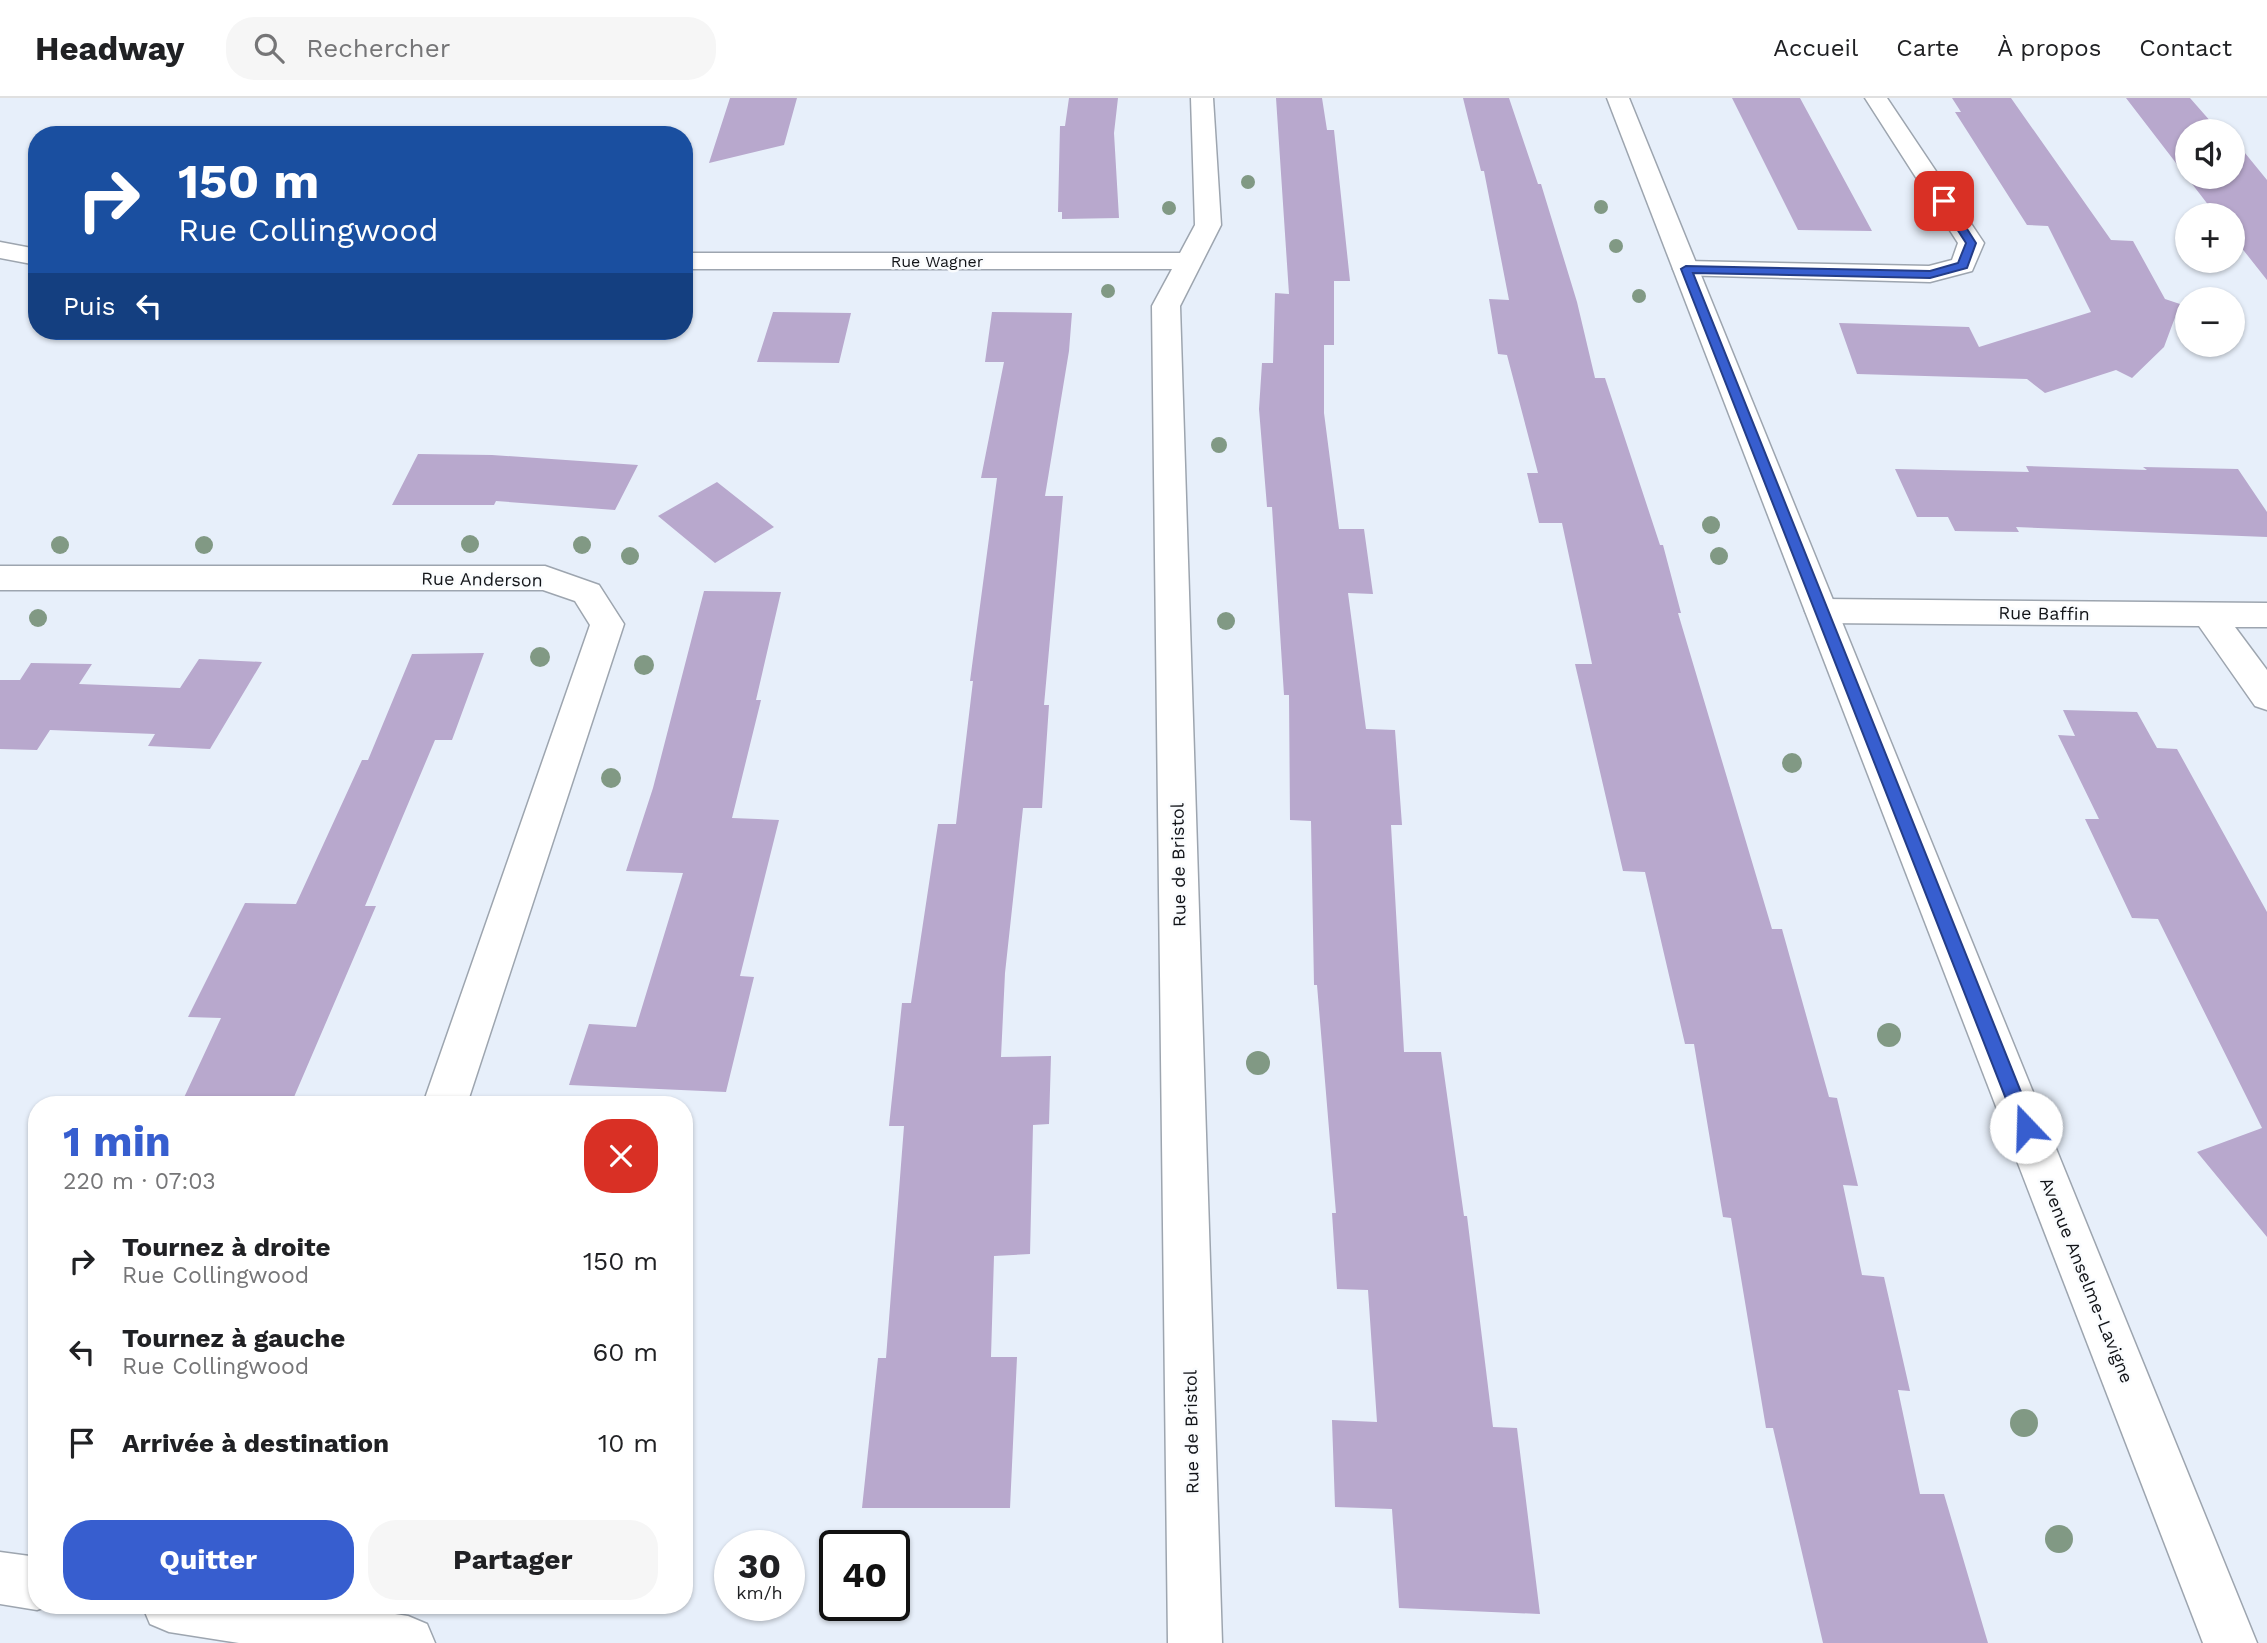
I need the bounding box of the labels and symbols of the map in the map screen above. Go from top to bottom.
pin [1914,171,1974,231]
street label: Rue Wagner [891,252,984,271]
street label: Rue Anderson [421,567,543,591]
street label: Rue Baffin [1998,602,2090,624]
street label: Rue de Bristol [1166,802,1190,927]
position arrow [1989,1090,2063,1164]
street label: Avenue Anselme-Lavigne [2036,1174,2138,1386]
street label: Rue de Bristol [1179,1369,1203,1494]
speed limit sign: 40 [819,1530,910,1621]

